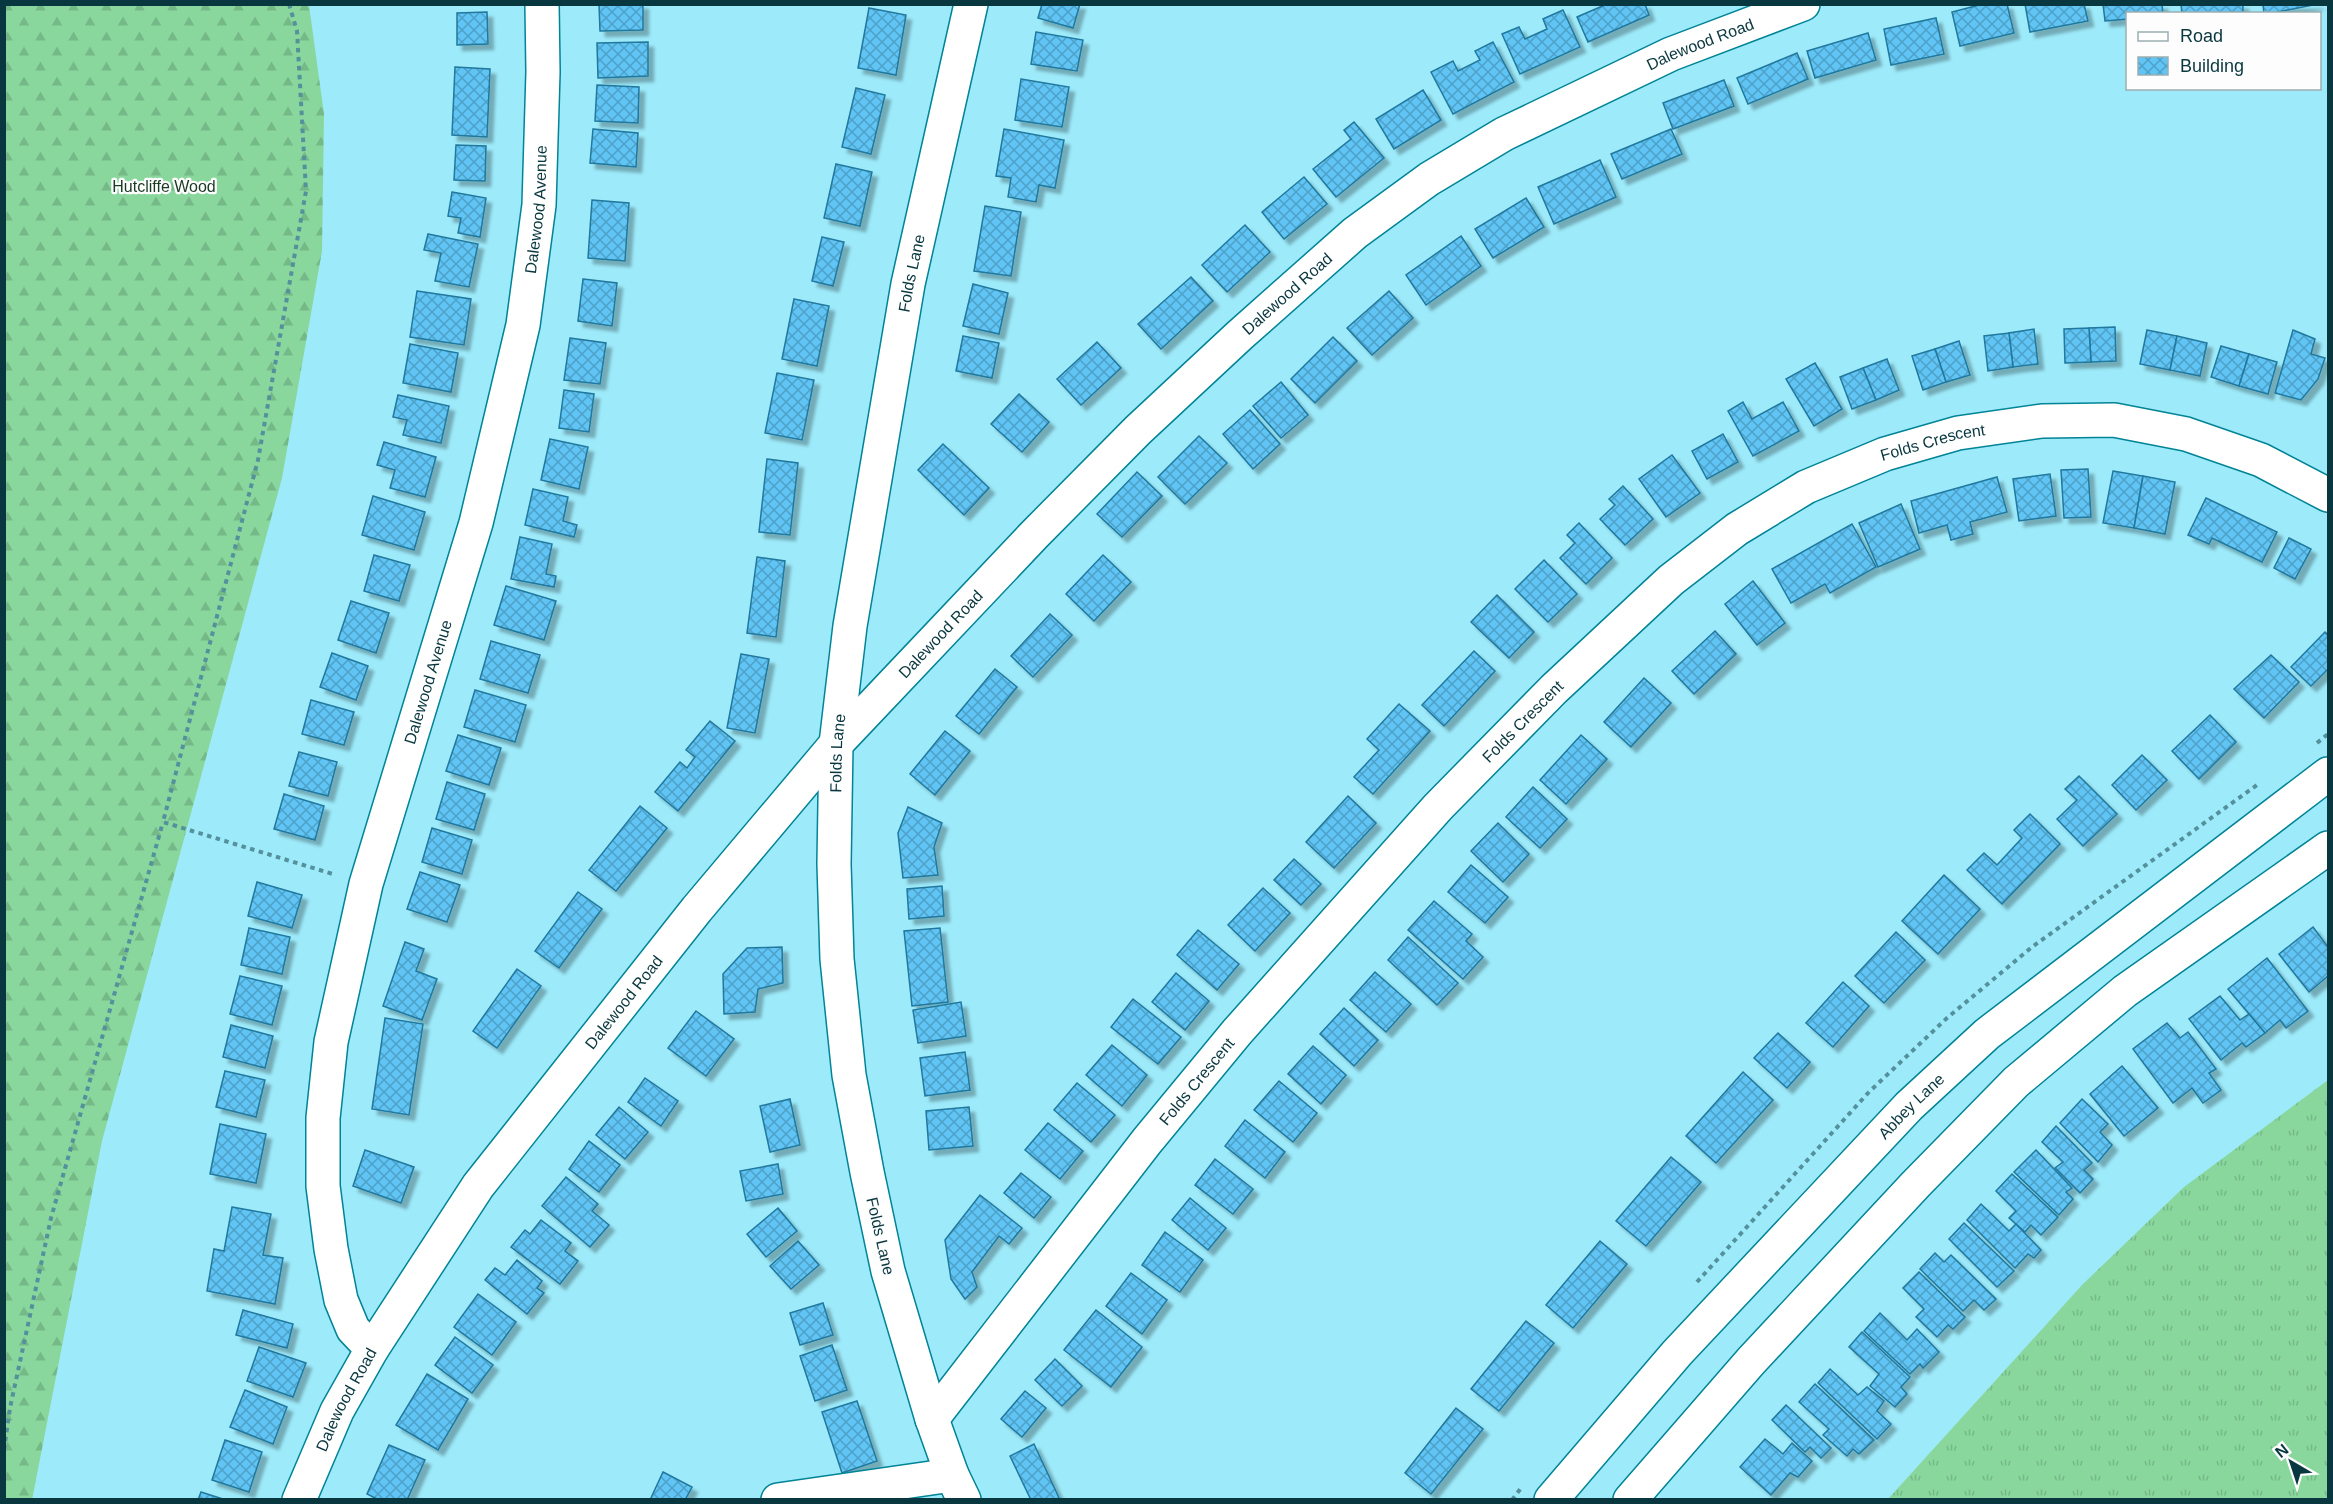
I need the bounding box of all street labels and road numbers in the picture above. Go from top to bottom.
street label: Dalewood Road [1644,15,1756,73]
street label: Dalewood Avenue [522,145,550,275]
street label: Folds Lane [895,233,928,314]
street label: Dalewood Road [1239,250,1335,338]
street label: Folds Crescent [1878,421,1987,464]
street label: Dalewood Road [895,587,986,681]
street label: Dalewood Avenue [401,618,455,746]
street label: Folds Crescent [1479,677,1567,766]
street label: Folds Lane [827,713,849,793]
street label: Dalewood Road [582,952,666,1052]
street label: Folds Crescent [1156,1034,1238,1128]
street label: Abbey Lane [1875,1070,1948,1142]
street label: Folds Lane [863,1196,898,1277]
street label: Dalewood Road [313,1345,380,1454]

